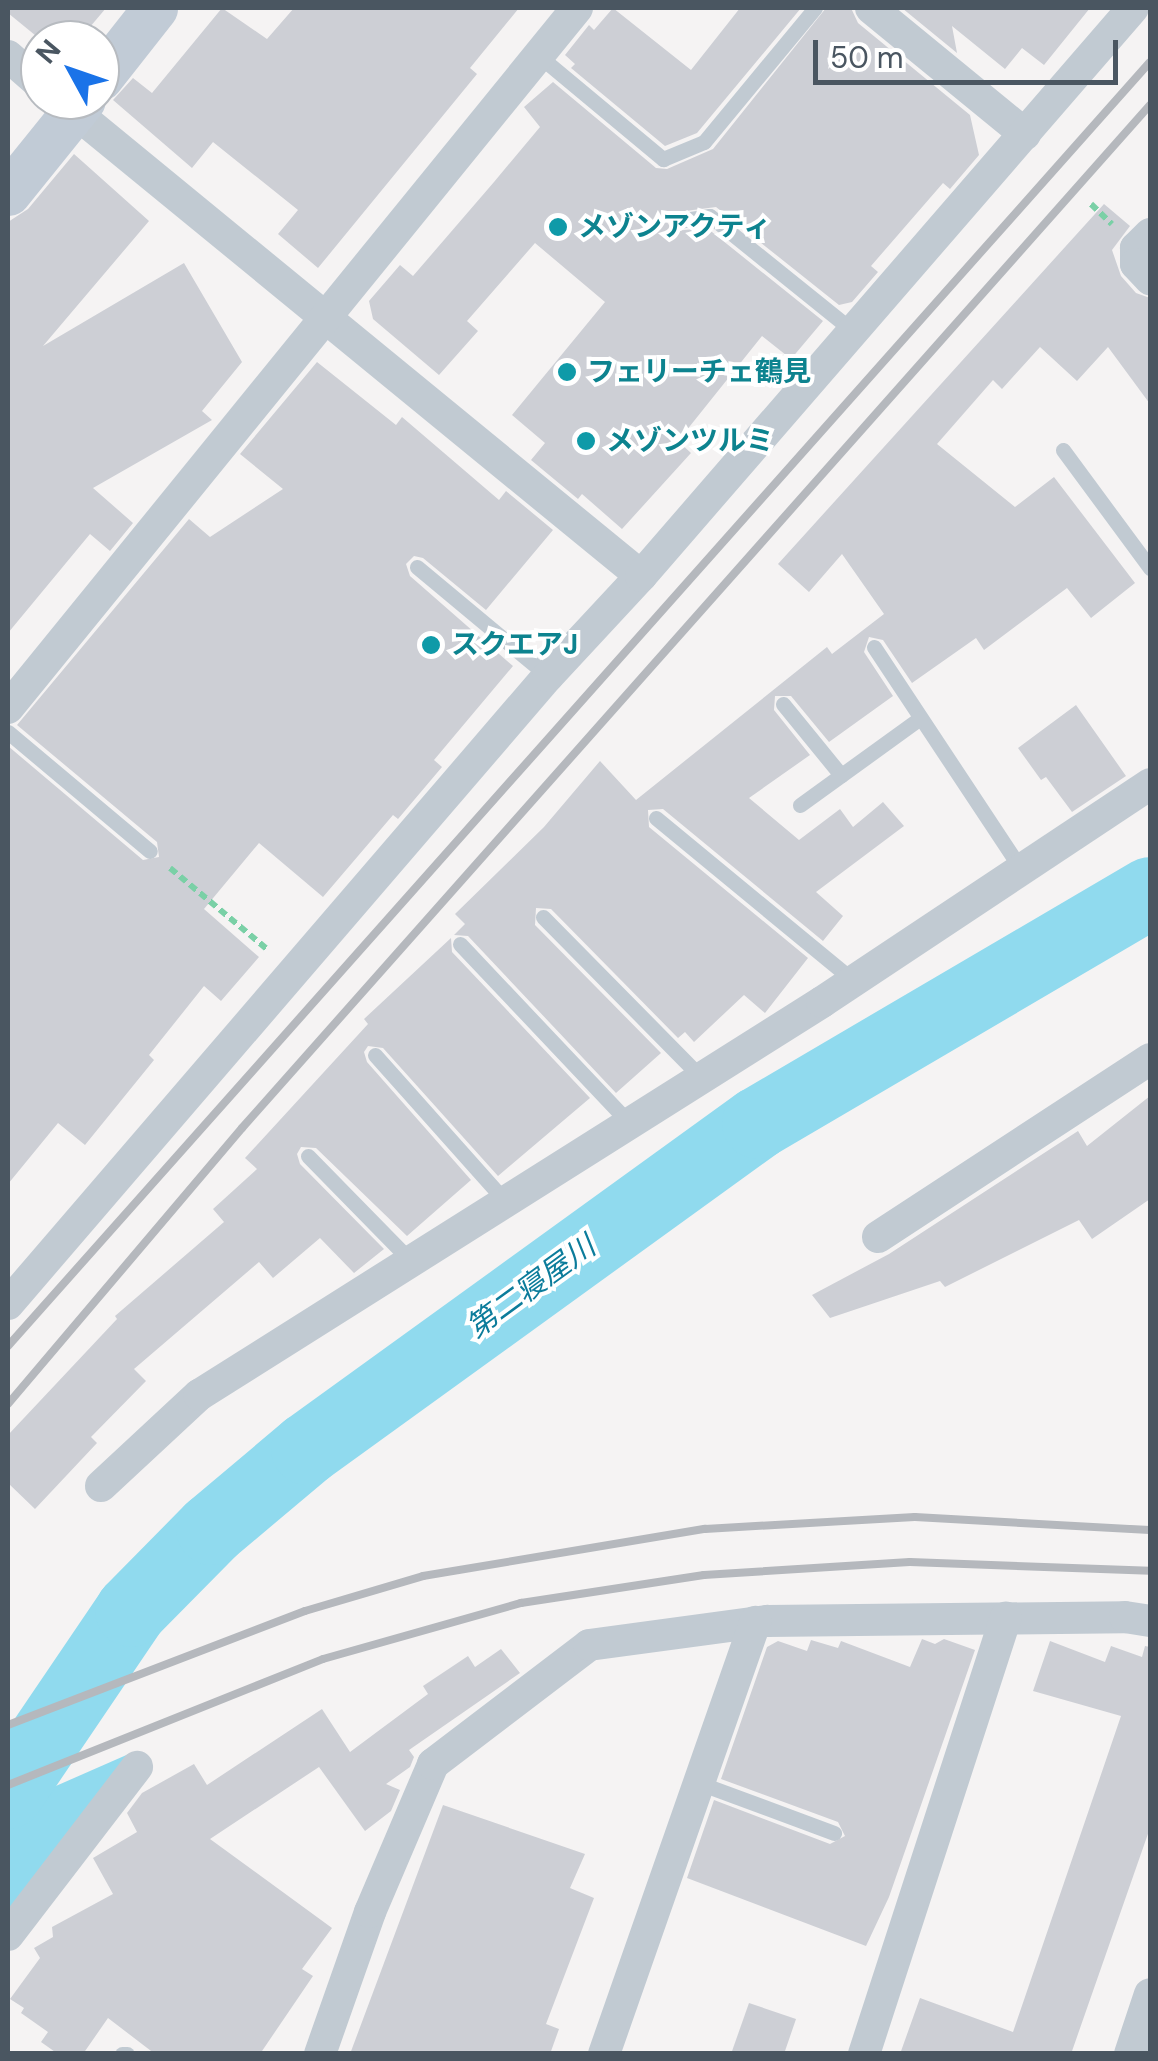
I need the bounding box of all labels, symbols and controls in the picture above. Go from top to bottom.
north arrow [20,20,120,120]
scale bar [818,20,1123,82]
text: N [27,32,69,71]
text: 50 m [830,38,904,77]
place label: メゾンアクティ [578,210,774,244]
marker: メゾンアクティ [547,216,569,238]
place label: フェリーチェ鶴見 [587,355,811,389]
marker: フェリーチェ鶴見 [556,361,578,383]
place label: メゾンツルミ [606,424,774,458]
marker: メゾンツルミ [575,430,597,452]
place label: スクエアJ [451,628,578,662]
marker: スクエアJ [420,634,442,656]
water label: 第二寝屋川 [460,1228,602,1346]

